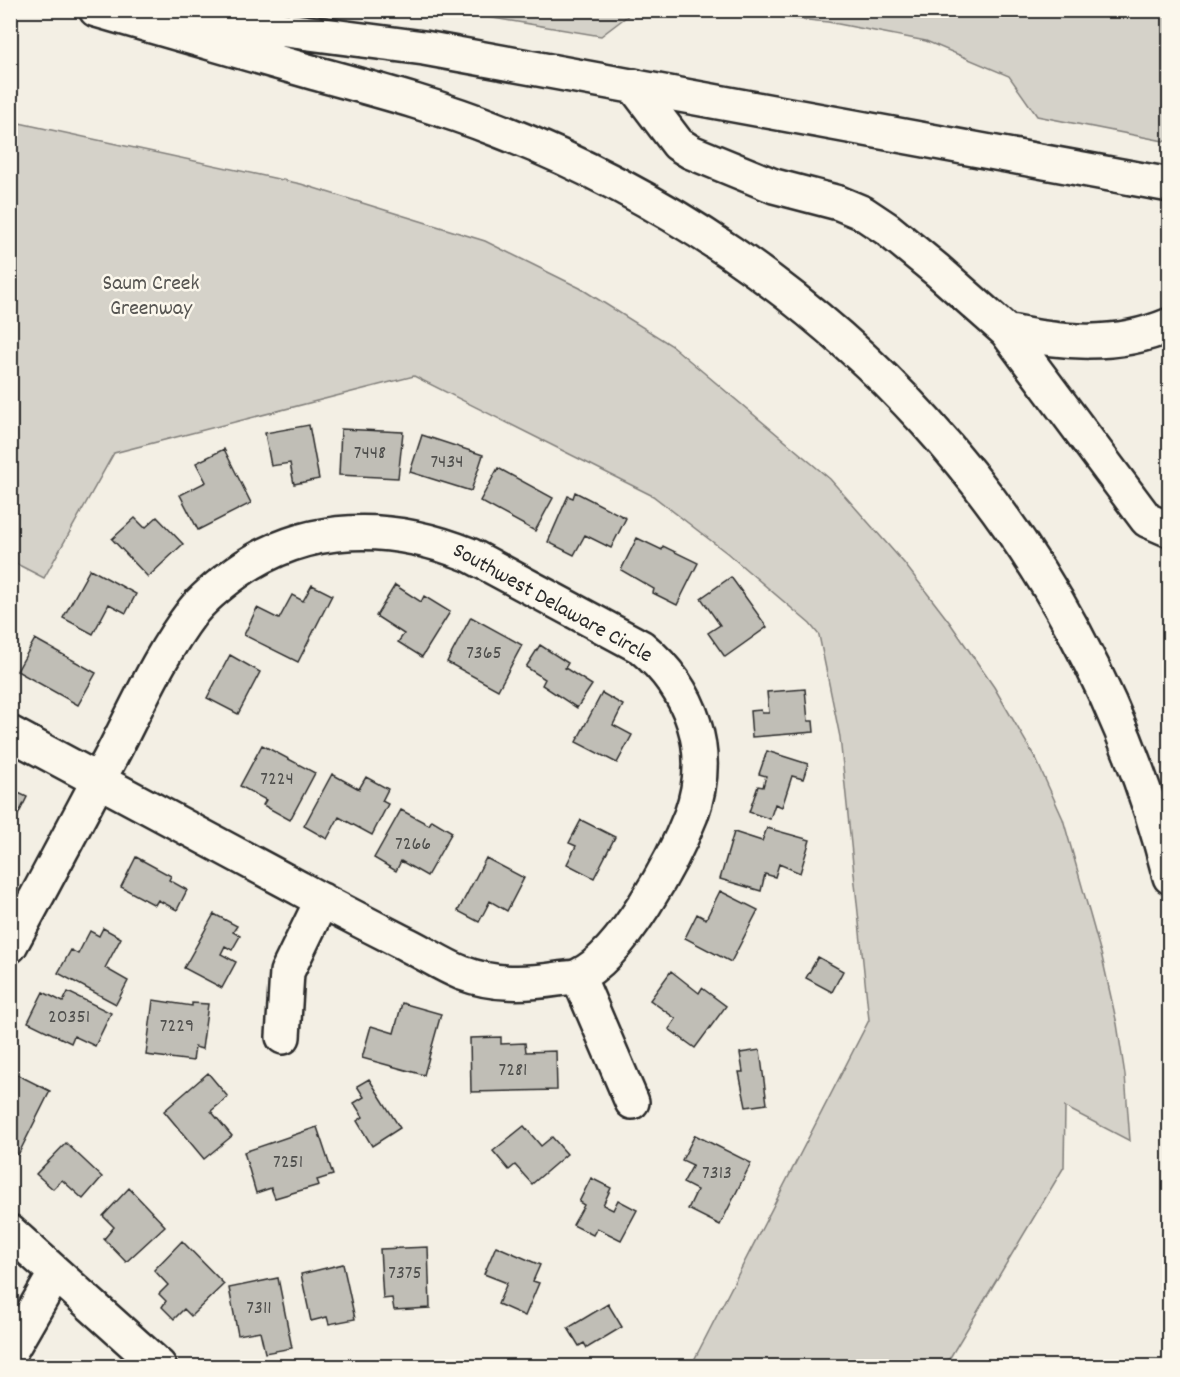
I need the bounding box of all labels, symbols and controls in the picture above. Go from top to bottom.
park label: Saum Creek Greenway [102,269,200,325]
house number: 7448 [354,440,386,468]
house number: 7434 [430,449,464,477]
street label: Southwest Delaware Circle [446,536,658,672]
house number: 7365 [466,640,502,668]
house number: 7224 [260,766,294,794]
house number: 7266 [395,831,431,859]
house number: 20351 [48,1004,90,1032]
house number: 7229 [160,1013,194,1041]
house number: 7281 [499,1057,527,1085]
house number: 7251 [273,1149,303,1177]
house number: 7313 [702,1160,732,1188]
house number: 7375 [388,1260,422,1288]
house number: 7311 [246,1295,272,1323]

